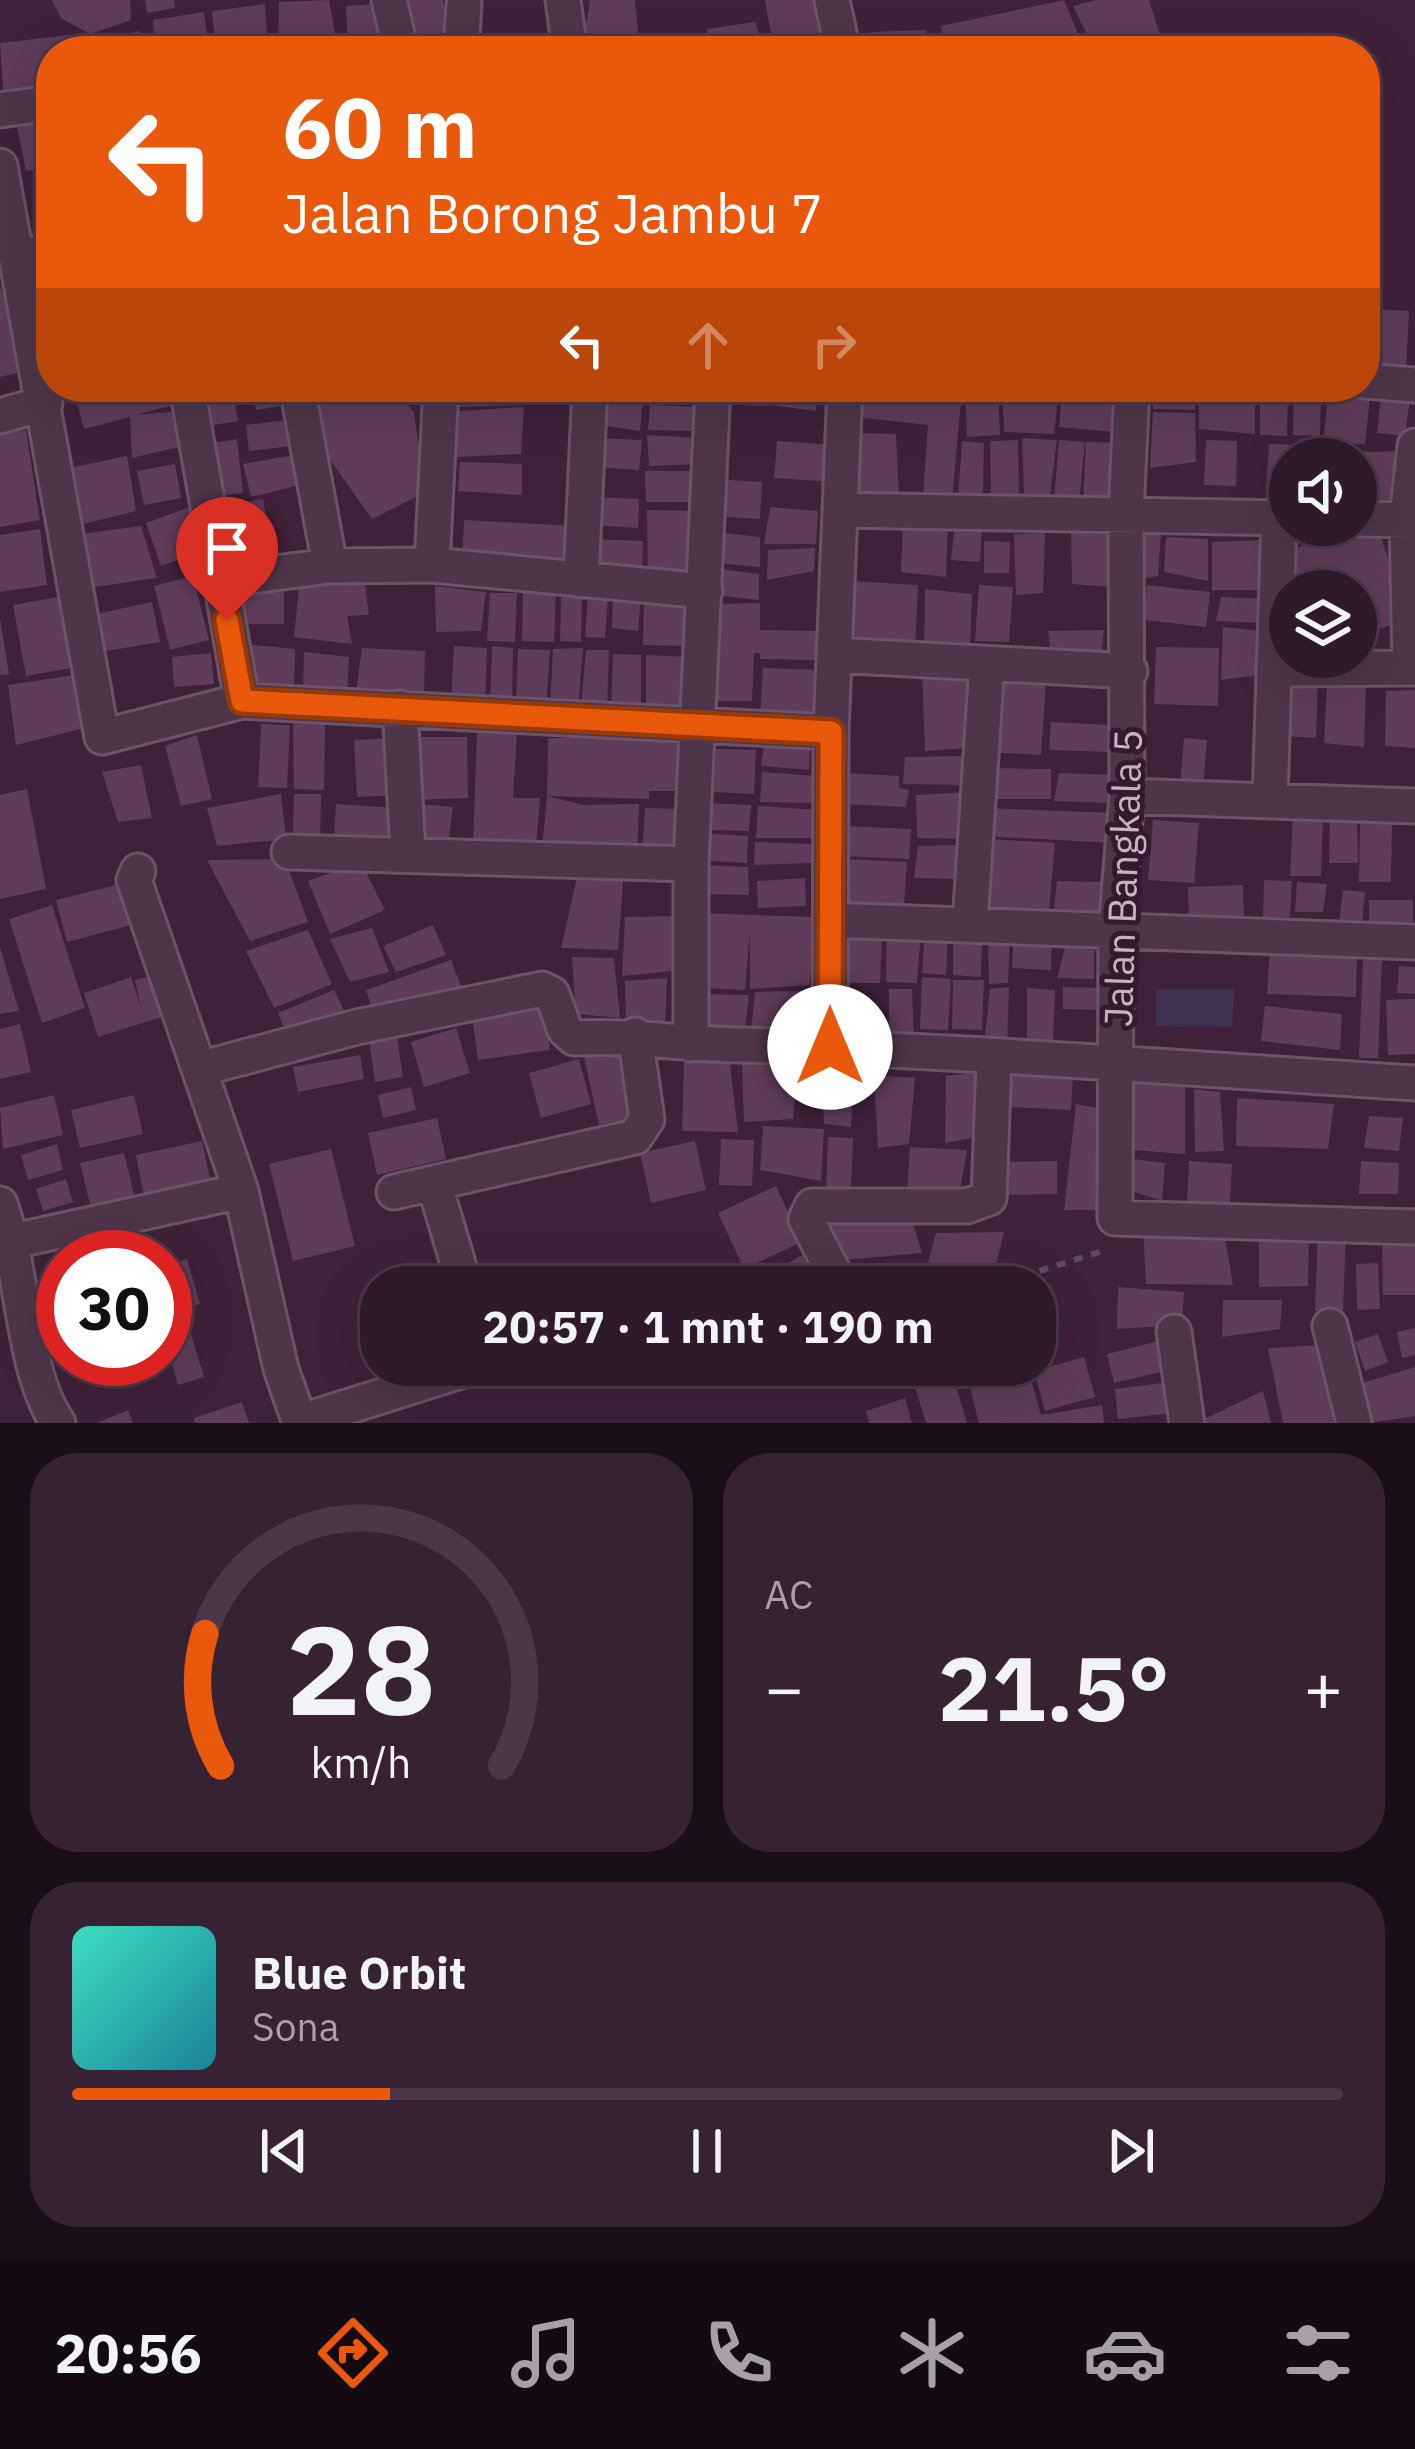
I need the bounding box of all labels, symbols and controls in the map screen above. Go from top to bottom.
text: 60 m [282,72,478,181]
icon: left [84,84,240,240]
text: Jalan Borong Jambu 7 [282,178,823,248]
icon: left [549,312,615,378]
icon: ahead [675,312,741,378]
icon: right [801,312,867,378]
map controls [1269,438,1377,678]
button: sound [1269,438,1377,546]
pin [176,497,278,620]
icon: arrive [194,515,260,581]
button: layers [1269,570,1377,678]
street label: Jalan Bangkala 5 [1092,728,1153,1028]
position arrow [767,984,893,1110]
speed limit sign: 30 [36,1230,192,1386]
text: 20:57 · 1 mnt · 190 m [482,1297,934,1355]
text: AC [765,1569,813,1620]
text: 28 [286,1587,436,1749]
text: 21.5° [938,1629,1170,1746]
text: − [765,1644,804,1730]
text: + [1303,1644,1343,1730]
text: km/h [311,1733,412,1789]
text: Blue Orbit [252,1943,466,2001]
text: Sona [252,2001,339,2052]
icon: previous [251,2118,317,2184]
icon: pause [674,2118,740,2184]
icon: next [1098,2118,1164,2184]
icon: directions [311,2311,395,2395]
icon: music [504,2311,588,2395]
icon: phone [697,2311,781,2395]
icon: climate [890,2311,974,2395]
icon: car [1083,2311,1167,2395]
icon: filters [1276,2311,1360,2395]
text: 20:56 [55,2318,202,2388]

